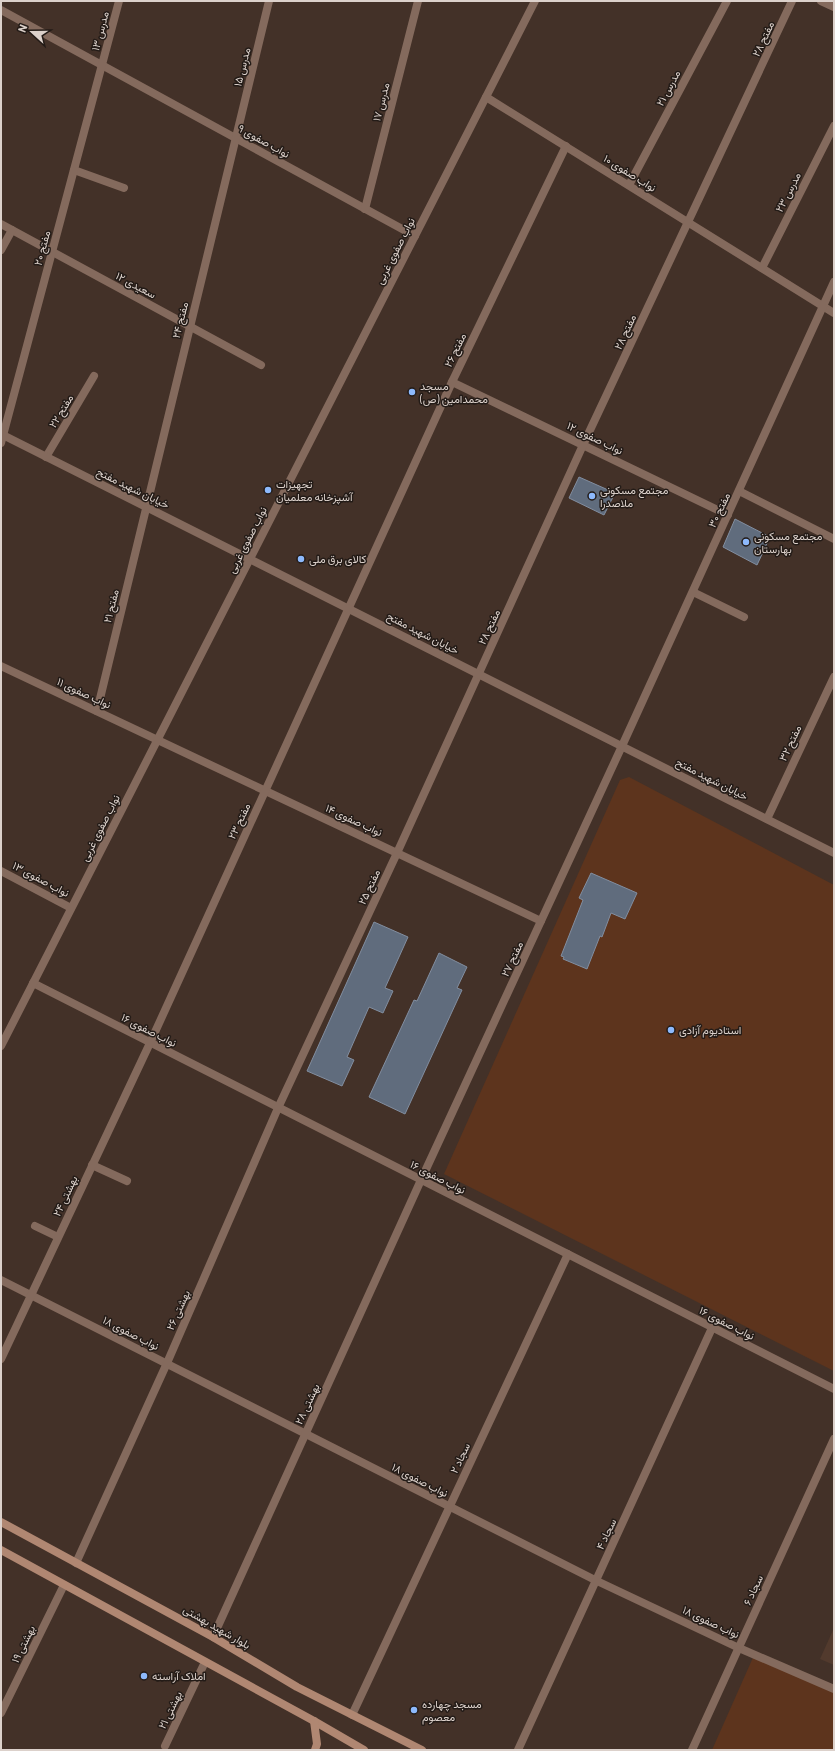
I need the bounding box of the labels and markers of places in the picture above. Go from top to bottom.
place label: مسجد محمدامین (ص) [419,379,488,406]
marker: مسجد محمدامین (ص) [407,387,417,397]
place label: تجهيزات آشپزخانه معلمیان [276,477,354,505]
place label: مجتمع مسکونی ملاصدرا [600,483,668,510]
marker: تجهيزات آشپزخانه معلمیان [263,485,273,495]
marker: مجتمع مسکونی ملاصدرا [587,491,597,501]
place label: مجتمع مسکونی بهارستان [754,529,822,556]
marker: مجتمع مسکونی بهارستان [741,537,751,547]
place label: کالای برق ملی [309,552,367,566]
marker: کالای برق ملی [296,554,306,564]
place label: استادیوم آزادی [679,1023,741,1038]
marker: استادیوم آزادی [666,1025,676,1035]
place label: املاک آراسته [152,1669,206,1683]
marker: املاک آراسته [139,1671,149,1681]
place label: مسجد چهارده معصوم [422,1697,482,1725]
marker: مسجد چهارده معصوم [409,1705,419,1715]

